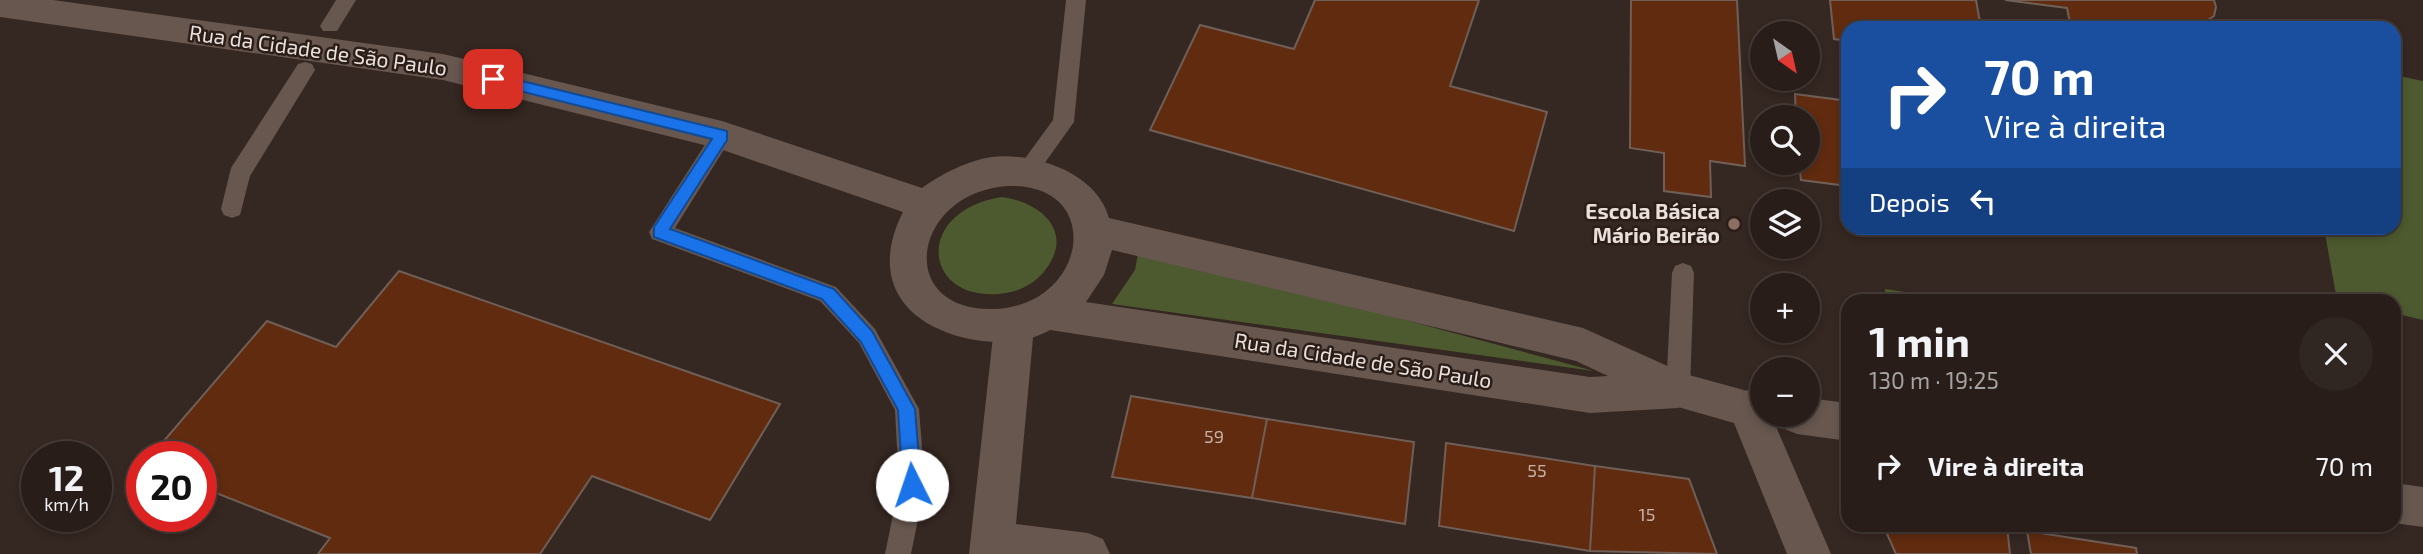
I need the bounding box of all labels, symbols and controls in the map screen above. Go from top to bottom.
street label: Rua da Cidade de São Paulo [188,19,449,80]
north arrow [1750,21,1820,91]
map controls [1750,21,1820,427]
text: 70 m [1984,46,2095,105]
pin [463,49,523,109]
icon: right [1869,49,1960,140]
icon: arrive [474,60,512,98]
button: search [1750,105,1820,175]
text: Vire à direita [1984,106,2166,144]
icon: left [1964,182,2002,220]
text: Depois [1869,186,1950,217]
button: layers [1750,189,1820,259]
place label: Escola Básica Mário Beirão [1585,198,1720,247]
marker: Escola Básica Mário Beirão [1726,216,1742,232]
button: + [1750,273,1820,343]
text: 1 min [1869,315,1970,365]
button: close [2299,317,2373,391]
street label: Rua da Cidade de São Paulo [1233,327,1494,392]
button: − [1750,357,1820,427]
text: 130 m · 19:25 [1869,366,1999,394]
house number: 59 [1204,425,1224,447]
speed limit sign: 20 [126,441,217,532]
icon: right [1869,447,1907,485]
position arrow [875,448,949,522]
text: Vire à direita [1928,450,2084,481]
text: 70 m [2315,450,2373,481]
text: 12 [49,456,84,498]
house number: 55 [1527,459,1547,481]
text: km/h [44,493,89,515]
house number: 15 [1639,503,1655,525]

